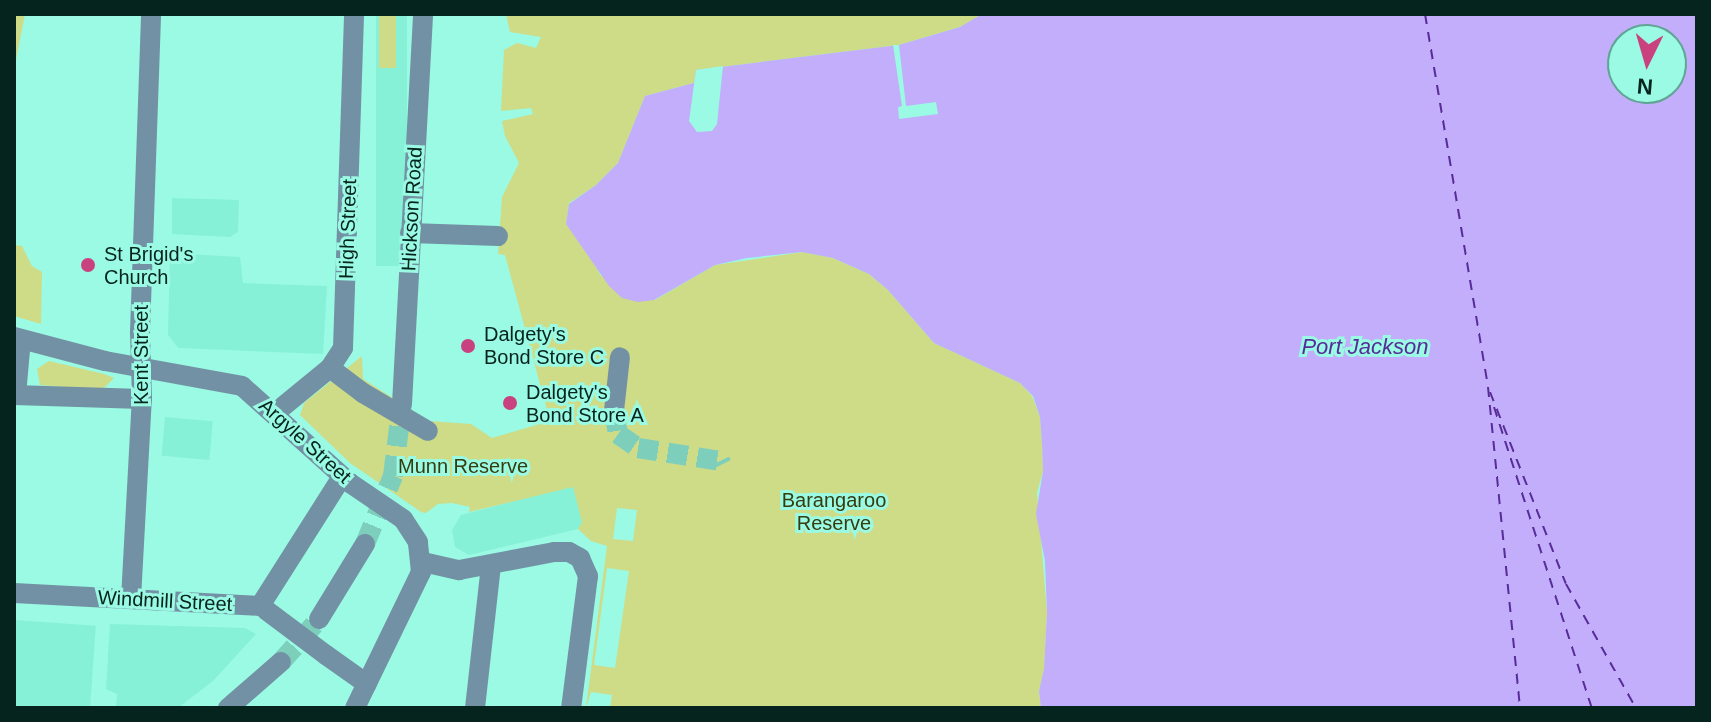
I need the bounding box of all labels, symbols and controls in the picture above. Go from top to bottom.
north arrow [1607,24,1687,104]
text: N [1636,73,1654,100]
street label: Hickson Road [397,146,427,272]
street label: High Street [334,179,362,279]
place label: St Brigid's Church [104,242,193,289]
marker: St Brigid's Church [79,256,97,274]
street label: Kent Street [129,305,153,405]
place label: Dalgety's Bond Store C [484,322,604,369]
water label: Port Jackson [1301,334,1429,360]
marker: Dalgety's Bond Store C [459,337,477,355]
place label: Dalgety's Bond Store A [526,380,645,427]
street label: Argyle Street [254,393,356,489]
marker: Dalgety's Bond Store A [501,394,519,412]
park label: Munn Reserve [398,454,528,478]
park label: Barangaroo Reserve [782,488,886,535]
street label: Windmill Street [97,585,233,617]

